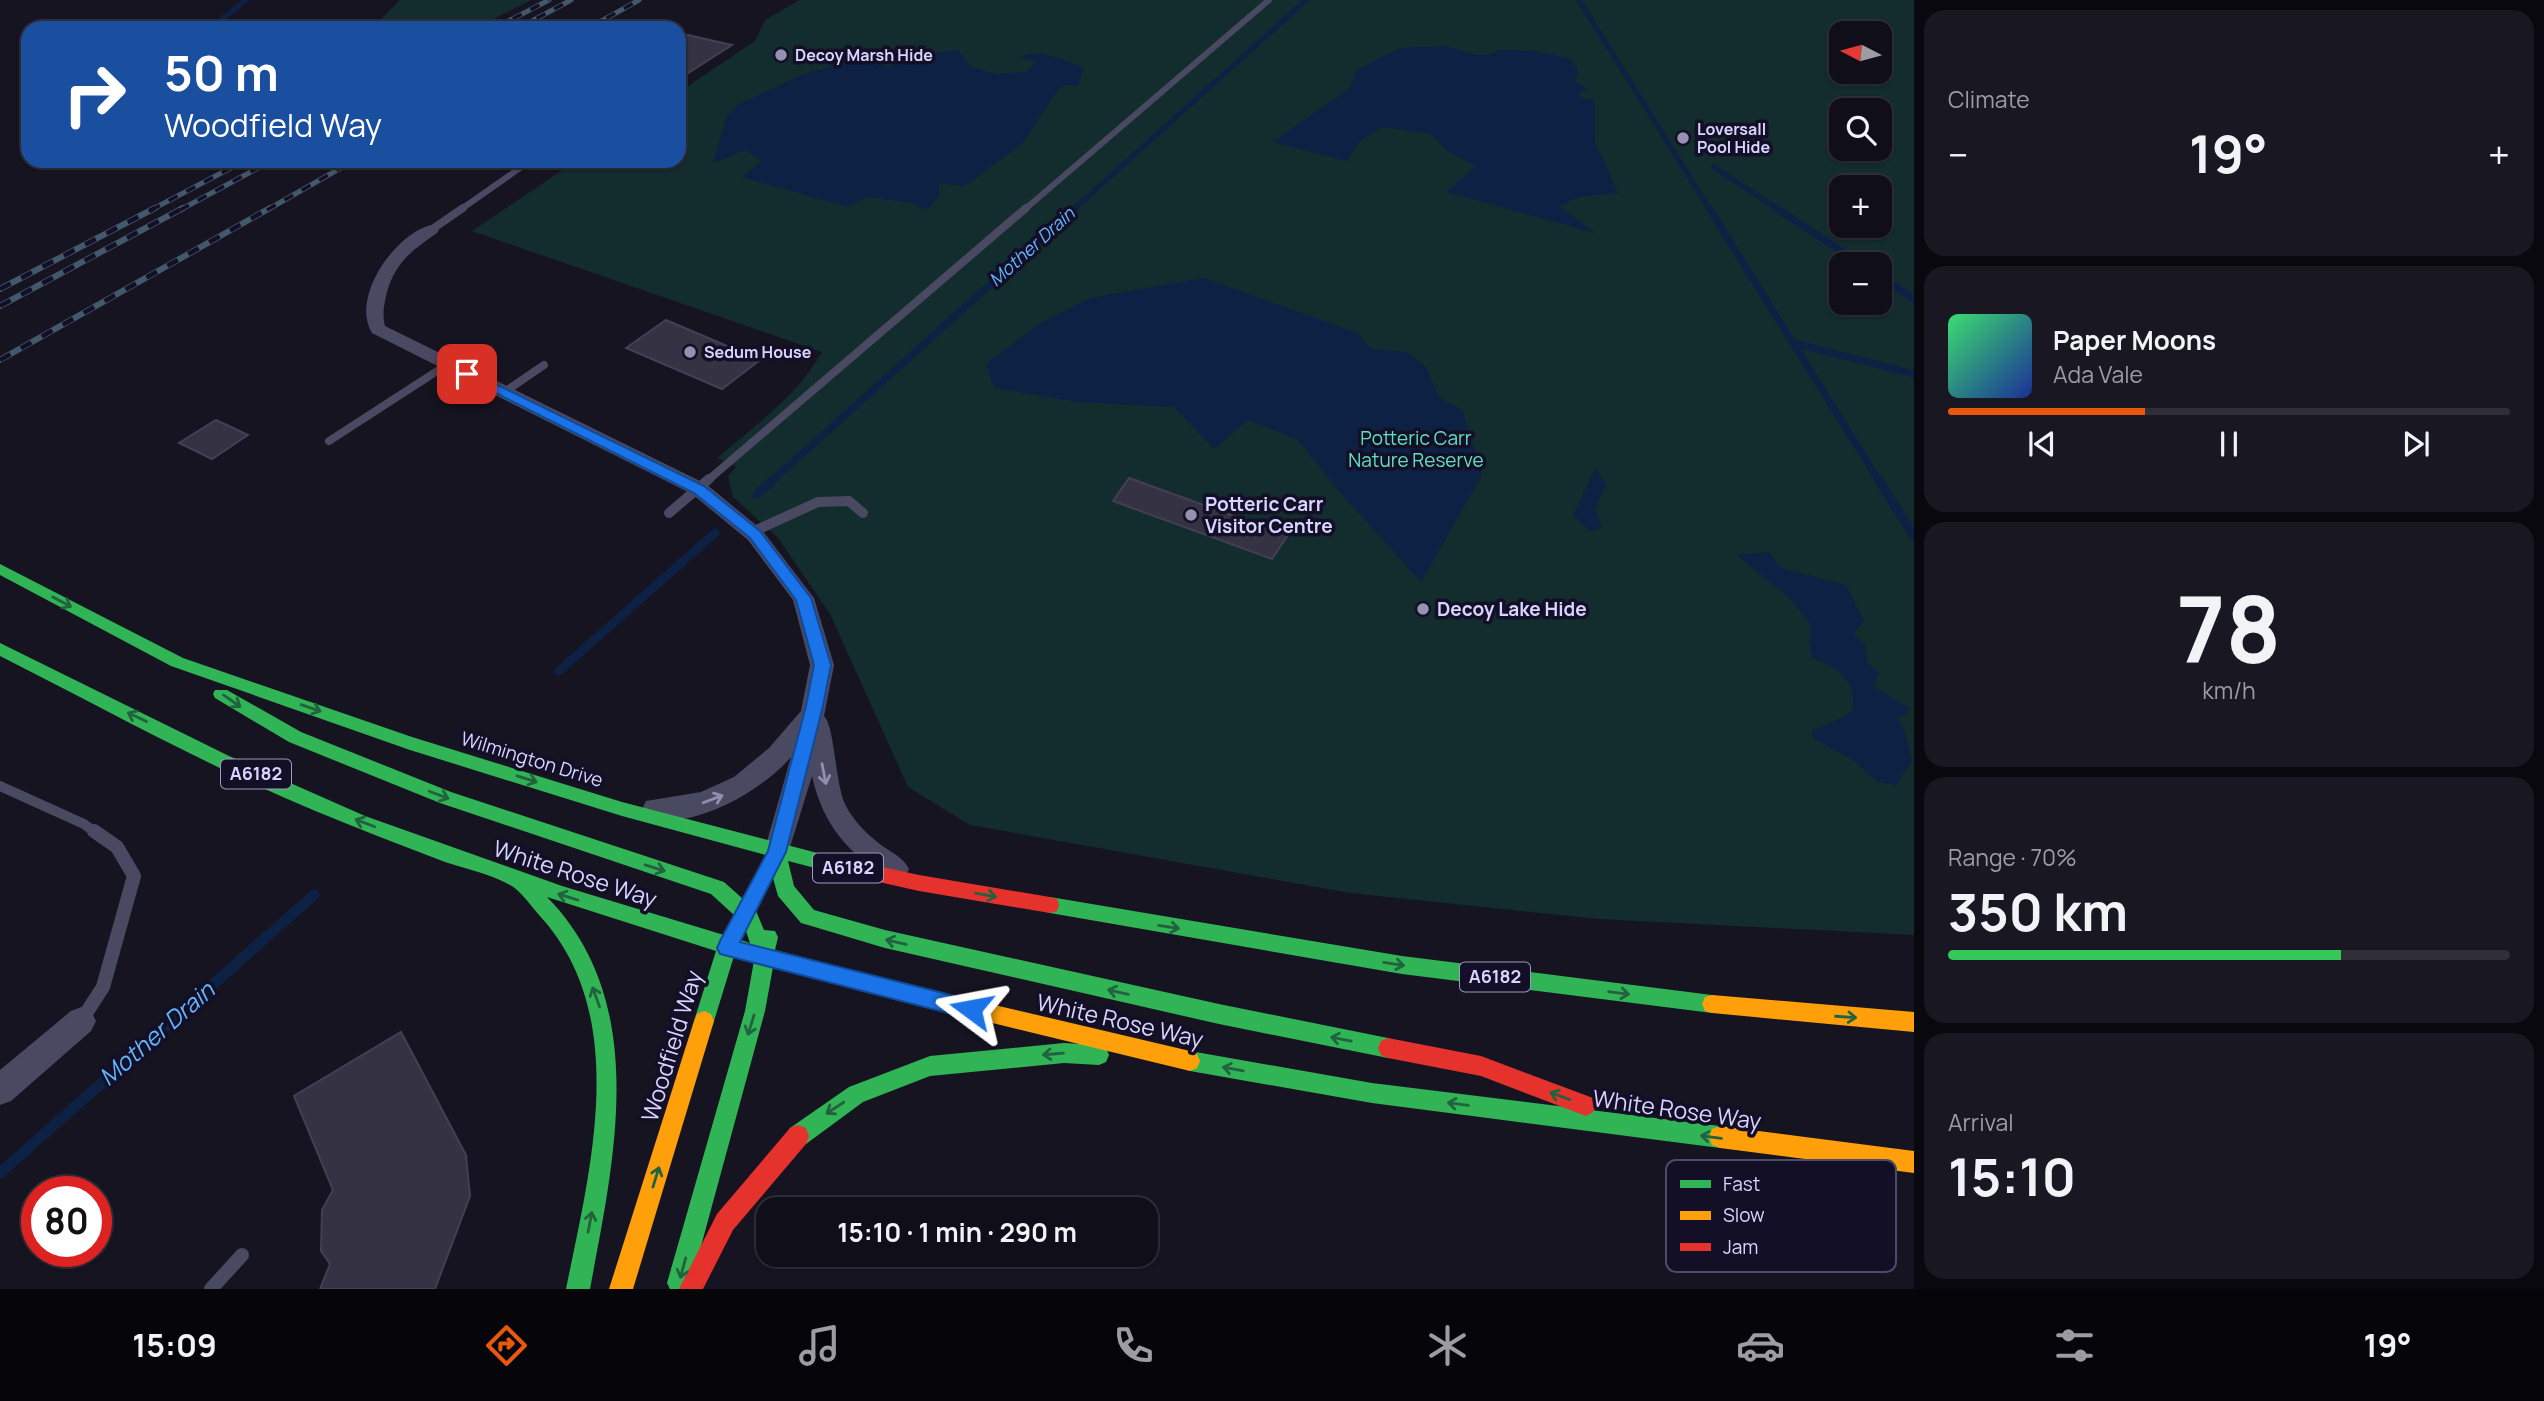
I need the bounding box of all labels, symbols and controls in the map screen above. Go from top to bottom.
north arrow [1829,21,1892,84]
map controls [1829,21,1892,315]
text: 50 m [164,39,279,106]
place label: Decoy Marsh Hide [795,44,933,66]
marker: Decoy Marsh Hide [773,47,789,63]
icon: right [49,49,140,140]
text: Climate [1948,83,2030,115]
button: search [1829,98,1892,161]
text: Woodfield Way [164,103,382,147]
place label: Loversall Pool Hide [1697,118,1770,158]
text: 19° [2189,118,2268,189]
text: − [1948,128,1969,180]
text: + [2488,128,2510,180]
marker: Loversall Pool Hide [1675,130,1691,146]
button: + [1829,175,1892,238]
water label: Mother Drain [983,201,1080,291]
button: − [1829,252,1892,315]
text: Paper Moons [2053,322,2216,358]
place label: Sedum House [704,341,812,363]
pin [437,344,497,404]
marker: Sedum House [682,344,698,360]
icon: arrive [448,355,486,393]
text: Ada Vale [2053,358,2143,390]
park label: Potteric Carr Nature Reserve [1348,425,1484,473]
icon: previous [2023,425,2061,463]
icon: pause [2210,425,2248,463]
icon: next [2397,425,2435,463]
place label: Potteric Carr Visitor Centre [1205,491,1333,539]
marker: Potteric Carr Visitor Centre [1183,507,1199,523]
text: 78 [2177,566,2281,690]
one-way arrow [51,595,72,609]
place label: Decoy Lake Hide [1437,596,1587,622]
marker: Decoy Lake Hide [1415,601,1431,617]
text: km/h [2202,674,2256,706]
one-way arrow [222,694,241,708]
one-way arrow [299,703,321,715]
one-way arrow [127,710,148,723]
street label: Wilmington Drive [458,725,606,793]
road number: A6182 [221,760,291,788]
one-way arrow [818,762,831,785]
one-way arrow [516,774,538,787]
one-way arrow [428,790,450,802]
one-way arrow [702,792,724,804]
one-way arrow [355,816,376,829]
street label: White Rose Way [489,832,661,915]
text: Range · 70% [1948,841,2077,873]
road number: A6182 [813,854,883,882]
one-way arrow [643,863,665,876]
text: 350 km [1948,876,2128,947]
one-way arrow [558,889,580,902]
one-way arrow [974,889,997,902]
one-way arrow [1157,921,1180,934]
one-way arrow [885,934,908,948]
one-way arrow [1382,958,1405,971]
road number: A6182 [1460,962,1530,992]
street label: Woodfield Way [633,966,709,1125]
position arrow [934,972,1008,1046]
water label: Mother Drain [91,973,221,1092]
one-way arrow [1107,984,1130,998]
street label: White Rose Way [1034,985,1207,1055]
one-way arrow [589,987,601,1009]
one-way arrow [1608,987,1630,1000]
one-way arrow [1834,1011,1856,1024]
one-way arrow [744,1014,757,1036]
one-way arrow [1330,1031,1353,1045]
one-way arrow [1042,1048,1065,1061]
one-way arrow [1222,1062,1245,1075]
street label: White Rose Way [1591,1081,1764,1137]
one-way arrow [1550,1088,1572,1101]
one-way arrow [1447,1097,1470,1110]
one-way arrow [826,1101,845,1115]
text: Arrival [1948,1106,2014,1138]
one-way arrow [1700,1130,1723,1143]
text: 15:10 [1948,1141,2076,1212]
legend [1666,1160,1896,1272]
one-way arrow [650,1166,663,1188]
text: Fast [1723,1171,1760,1197]
speed limit sign: 80 [21,1176,112,1267]
text: Slow [1723,1202,1765,1228]
one-way arrow [584,1211,598,1234]
text: 15:10 · 1 min · 290 m [837,1214,1077,1250]
text: Jam [1723,1234,1758,1260]
one-way arrow [676,1257,689,1279]
icon: directions [482,1321,531,1370]
icon: music [795,1321,844,1370]
icon: phone [1109,1321,1158,1370]
icon: climate [1423,1321,1472,1370]
icon: car [1736,1321,1785,1370]
icon: filters [2050,1321,2099,1370]
text: 15:09 [132,1323,217,1367]
text: 19° [2363,1323,2412,1367]

